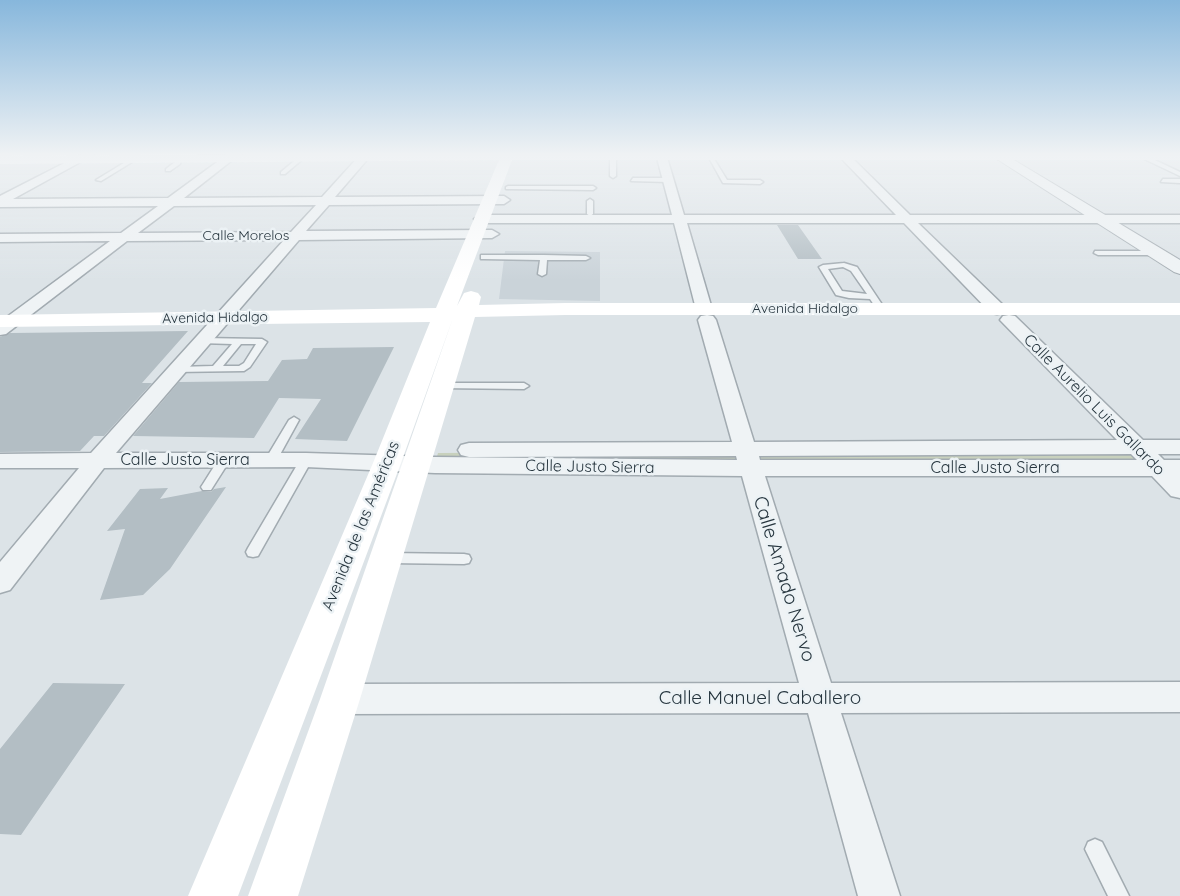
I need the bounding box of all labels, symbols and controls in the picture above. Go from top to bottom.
street label: Calle Morelos [203,228,289,244]
street label: Avenida Hidalgo [752,301,858,317]
street label: Avenida Hidalgo [162,309,268,327]
street label: Calle Aurelio Luis Gallardo [1019,330,1169,480]
street label: Avenida de las Américas [318,438,404,614]
street label: Calle Justo Sierra [120,450,250,470]
street label: Calle Justo Sierra [525,456,655,478]
street label: Calle Justo Sierra [930,458,1060,478]
street label: Calle Amado Nervo [748,493,820,665]
street label: Calle Manuel Caballero [659,687,861,709]

